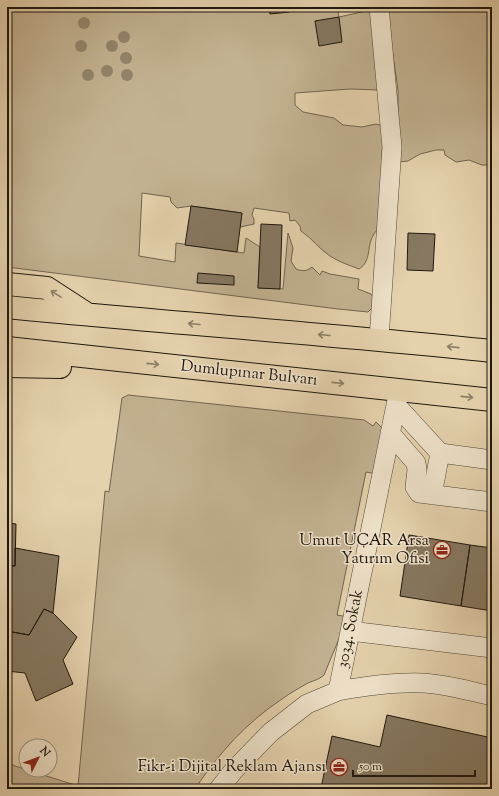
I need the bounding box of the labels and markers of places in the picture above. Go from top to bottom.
place label: Umut UÇAR Arsa Yatırım Ofisi [299,530,430,571]
office icon: Umut UÇAR Arsa Yatırım Ofisi [432,540,452,560]
place label: Fikr-i Dijital Reklam Ajansı [138,756,326,779]
office icon: Fikr-i Dijital Reklam Ajansı [329,757,349,777]

